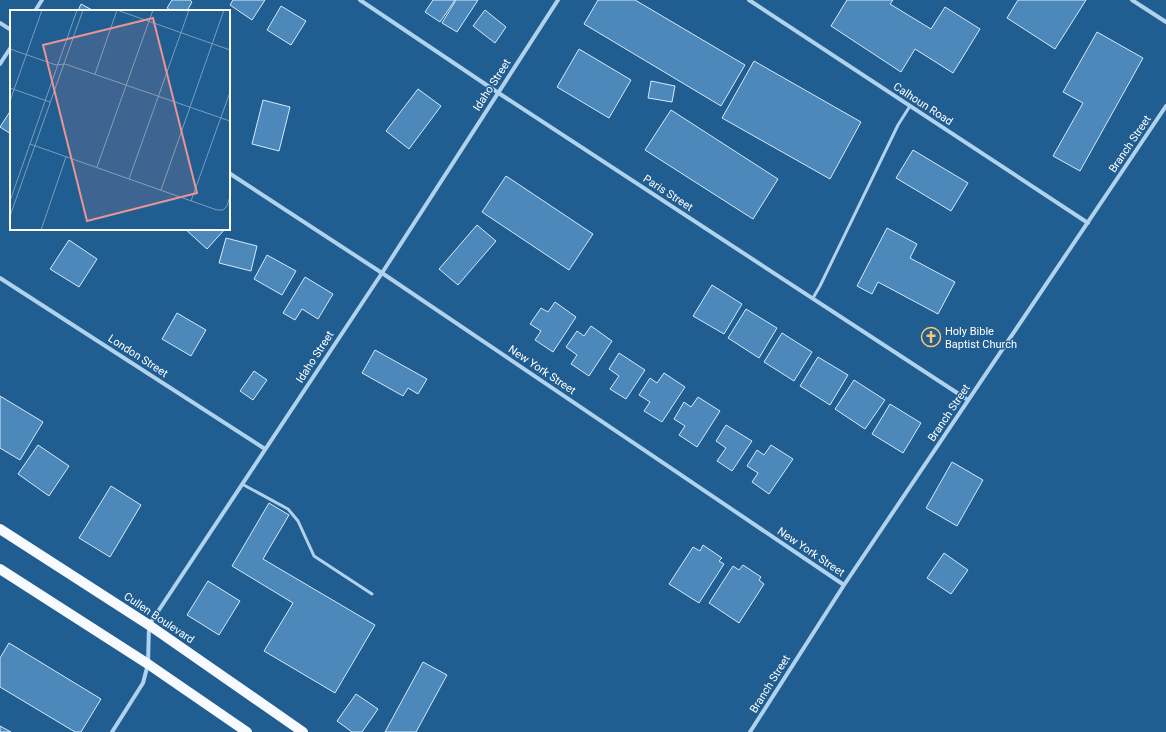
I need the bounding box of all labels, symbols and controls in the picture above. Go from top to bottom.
inset map [10,10,230,230]
street label: Idaho Street [470,56,514,113]
street label: Calhoun Road [891,80,955,128]
street label: Branch Street [1106,113,1154,175]
street label: Paris Street [641,172,696,214]
place label: Holy Bible Baptist Church [945,325,1017,351]
church icon: Holy Bible Baptist Church [920,326,942,348]
street label: Idaho Street [293,328,337,385]
street label: London Street [106,332,171,380]
street label: New York Street [506,343,578,397]
street label: Branch Street [925,382,973,444]
street label: New York Street [775,525,847,579]
street label: Cullen Boulevard [121,590,197,646]
street label: Branch Street [747,652,793,715]

